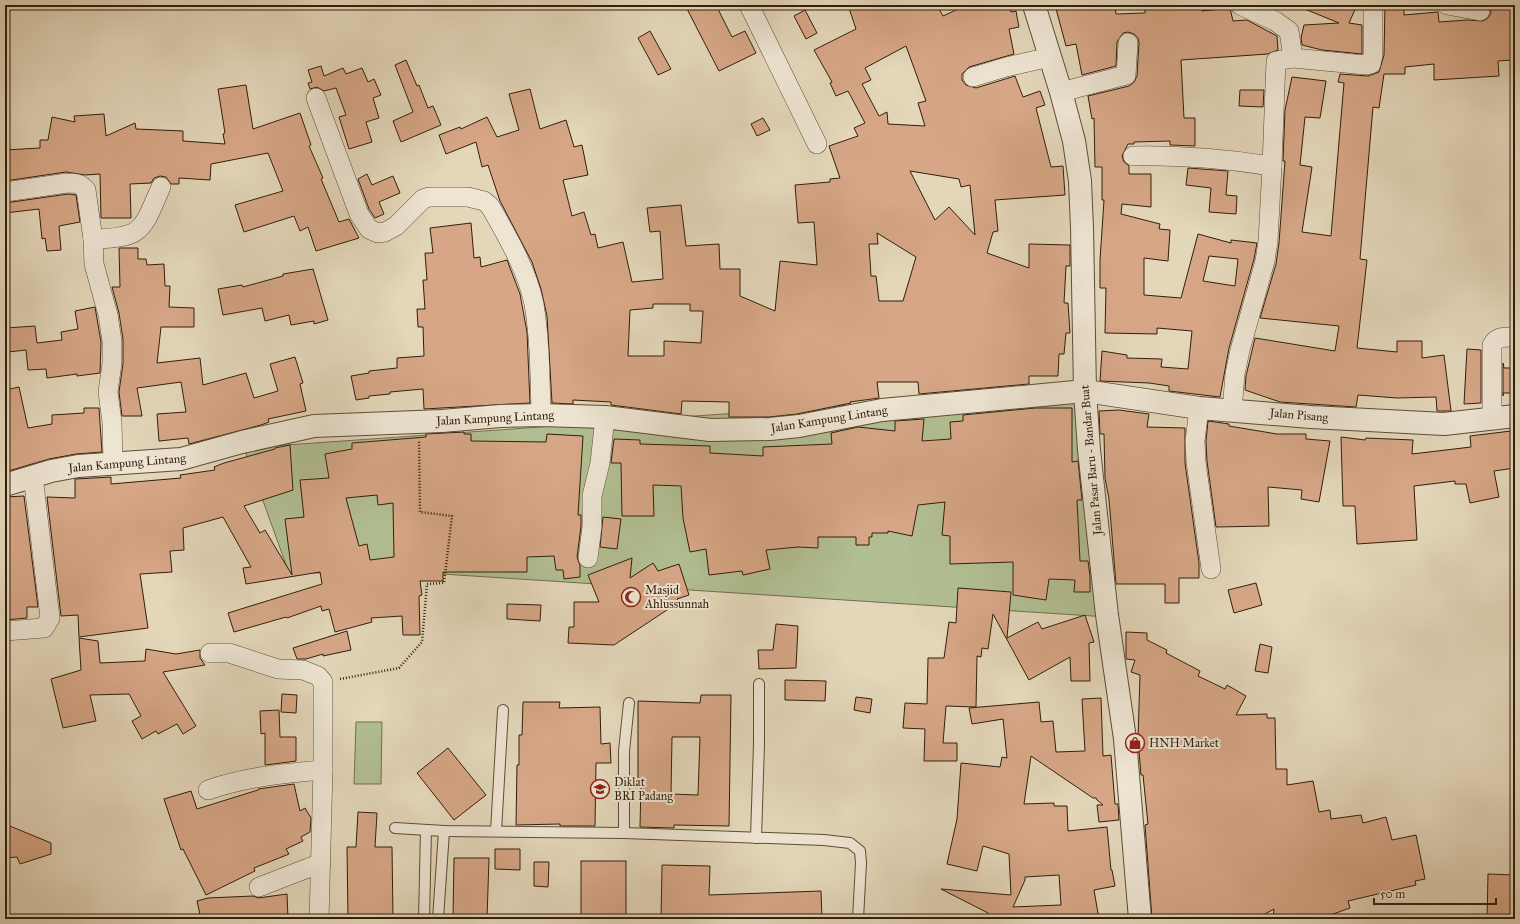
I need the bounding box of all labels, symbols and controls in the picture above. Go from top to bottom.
street label: Jalan Pasar Baru - Bandar Buat [1077,384,1106,538]
street label: Jalan Kampung Lintang [768,403,889,436]
street label: Jalan Pisang [1267,405,1329,426]
street label: Jalan Kampung Lintang [434,408,555,429]
street label: Jalan Kampung Lintang [66,451,187,476]
place label: Masjid Ahlussunnah [644,583,710,611]
mosque icon: Masjid Ahlussunnah [620,586,642,608]
shop icon: HNH Market [1124,732,1146,754]
place label: HNH Market [1149,736,1220,750]
place label: Diklat BRI Padang [614,775,673,804]
school or university icon: Diklat BRI Padang [589,778,611,800]
scale bar [1374,880,1496,906]
text: 50 m [1380,887,1405,901]

